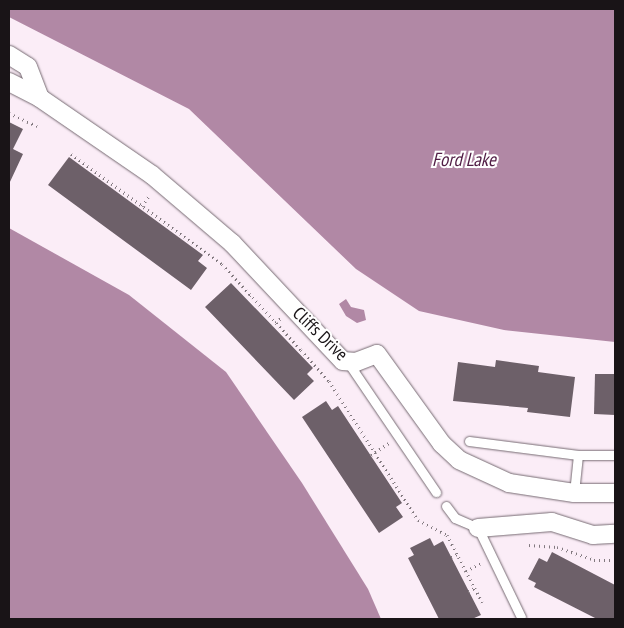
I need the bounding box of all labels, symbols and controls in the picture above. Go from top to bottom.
water label: Ford Lake [432,149,496,171]
street label: Cliffs Drive [288,303,352,365]

